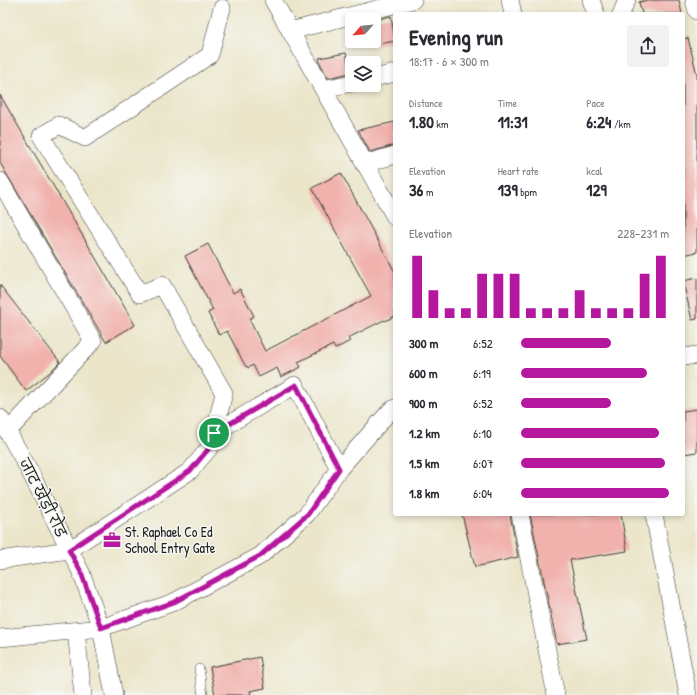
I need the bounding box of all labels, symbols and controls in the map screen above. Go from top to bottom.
north arrow [345,12,381,48]
map controls [345,12,381,92]
text: Evening run [409,22,503,52]
button: share [627,25,669,67]
text: 18:17 · 6 × 300 m [409,52,489,70]
button: layers [345,56,381,92]
text: Distance [409,96,443,110]
text: Time [498,96,517,110]
text: Pace [586,96,605,110]
text: 1.80 [409,110,434,133]
text: 11:31 [498,110,528,133]
text: 6:24 [586,110,611,133]
text: km [434,117,448,131]
text: /km [611,117,631,131]
text: Elevation [409,164,446,178]
text: Heart rate [498,164,539,178]
text: kcal [586,164,602,178]
text: 36 [409,178,423,201]
text: 139 [498,178,518,201]
text: 129 [586,178,607,201]
text: m [423,185,433,199]
text: bpm [518,185,537,199]
text: Elevation [409,224,452,242]
text: 228–231 m [617,224,669,242]
text: 300 m [409,334,438,352]
text: 6:52 [473,334,493,352]
text: 600 m [409,364,438,382]
text: 6:19 [473,364,491,382]
text: 900 m [409,394,437,412]
text: 6:52 [473,394,493,412]
pin [197,416,231,450]
icon: arrive [203,422,225,444]
text: 1.2 km [409,424,440,442]
text: 6:10 [473,424,492,442]
street label: जाट खेड़ी रोड [15,453,74,541]
text: 1.5 km [409,454,439,472]
text: 6:07 [473,454,493,472]
text: 1.8 km [409,484,439,502]
text: 6:04 [473,484,492,502]
place label: St. Raphael Co Ed School Entry Gate [125,522,216,558]
office icon: St. Raphael Co Ed School Entry Gate [102,530,122,550]

